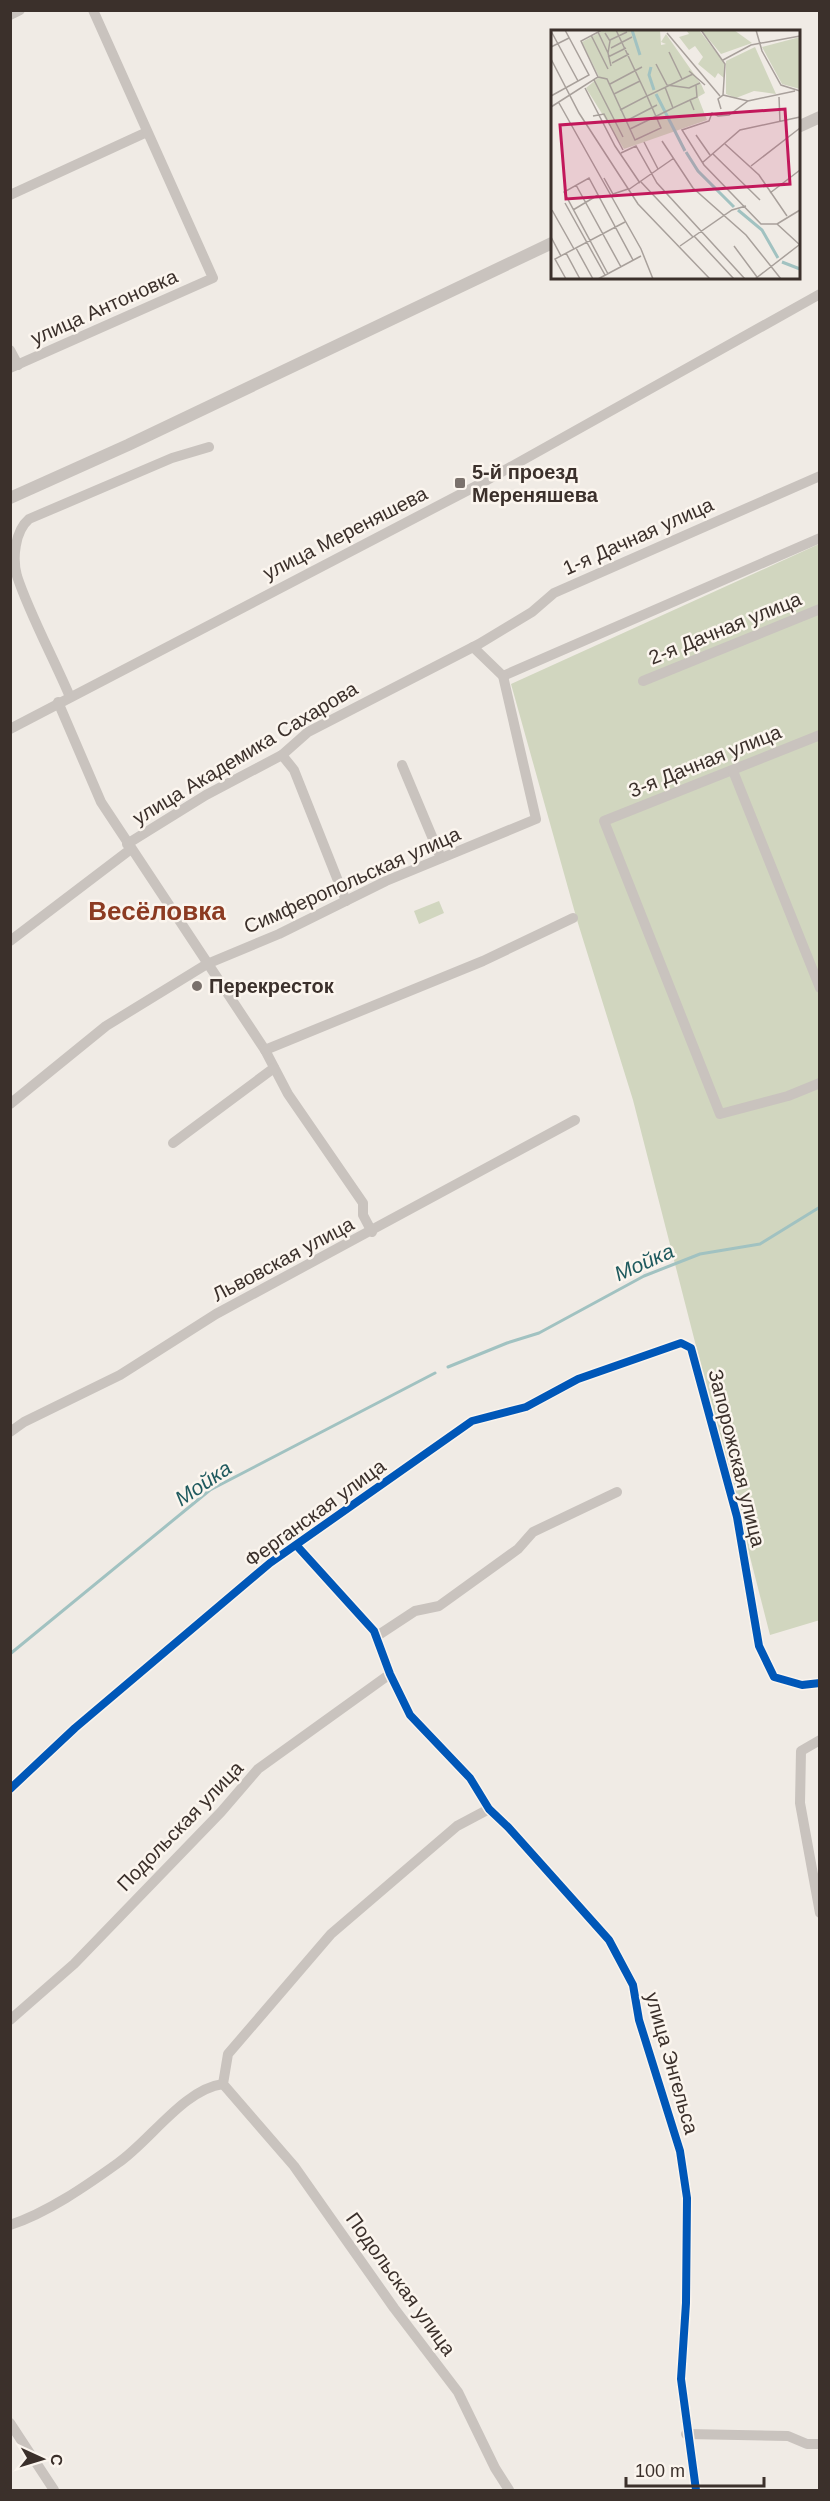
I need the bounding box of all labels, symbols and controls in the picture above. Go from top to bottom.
inset map [551,30,800,279]
street label: улица Антоновка [27,264,181,349]
place label: 5-й проезд Мереняшева [472,461,599,506]
marker: 5-й проезд Мереняшева [453,476,467,490]
street label: улица Мереняшева [259,482,432,584]
street label: 1-я Дачная улица [559,493,717,579]
street label: 2-я Дачная улица [646,587,805,669]
street label: улица Академика Сахарова [129,677,362,829]
street label: 3-я Дачная улица [626,720,785,802]
street label: Симферопольская улица [240,822,464,938]
district label: Весёловка [88,896,226,926]
place label: Перекресток [209,975,335,997]
marker: Перекресток [190,979,204,993]
street label: Львовская улица [208,1212,358,1306]
water label: Мойка [611,1239,677,1285]
street label: Запорожская улица [704,1367,770,1550]
street label: Ферганская улица [241,1454,390,1571]
water label: Мойка [171,1456,235,1510]
street label: Подольская улица [113,1756,248,1895]
street label: улица Энгельса [641,1990,703,2137]
street label: Подольская улица [342,2208,461,2360]
north arrow [12,2429,72,2489]
scale bar [626,2450,764,2488]
text: С [48,2454,65,2467]
text: 100 m [635,2461,685,2481]

